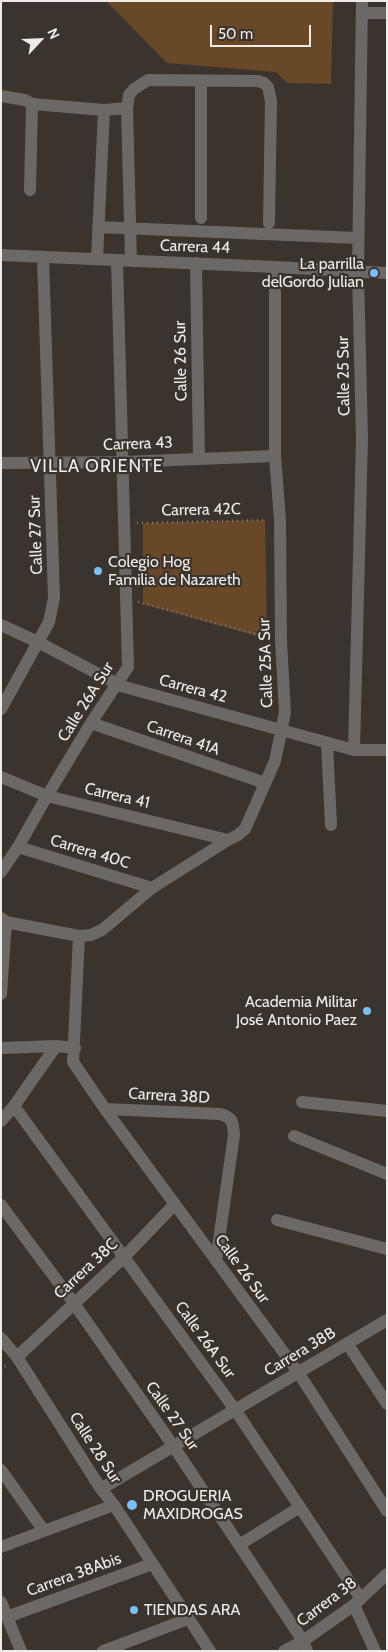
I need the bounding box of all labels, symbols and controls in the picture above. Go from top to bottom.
north arrow [15,15,65,65]
scale bar [213,15,314,47]
text: N [43,25,64,42]
text: 50 m [218,25,253,43]
street label: Carrera 44 [160,236,230,258]
place label: La parrilla delGordo Julian [262,254,364,292]
marker: La parrilla delGordo Julian [368,267,380,279]
street label: Calle 26 Sur [171,321,191,401]
street label: Calle 25 Sur [334,336,354,416]
street label: Carrera 43 [103,433,173,455]
district label: VILLA ORIENTE [29,456,165,478]
street label: Calle 27 Sur [25,495,47,575]
street label: Carrera 42C [161,500,241,520]
place label: Colegio Hog Familia de Nazareth [108,552,241,590]
marker: Colegio Hog Familia de Nazareth [92,565,104,577]
street label: Calle 25A Sur [255,618,277,708]
street label: Calle 26A Sur [54,659,118,745]
street label: Carrera 42 [157,671,229,707]
street label: Carrera 41A [144,717,222,759]
street label: Carrera 41 [83,779,151,813]
street label: Carrera 40C [48,831,132,873]
place label: Academia Militar José Antonio Paez [236,992,357,1030]
marker: Academia Militar José Antonio Paez [361,1005,373,1017]
street label: Carrera 38D [128,1084,210,1108]
street label: Calle 26 Sur [211,1231,273,1307]
street label: Carrera 38C [50,1235,122,1303]
street label: Calle 26A Sur [171,1298,239,1382]
street label: Carrera 38B [261,1323,339,1381]
street label: Calle 27 Sur [141,1378,203,1454]
street label: Calle 28 Sur [65,1409,125,1487]
place label: DROGUERIA MAXIDROGAS [143,1486,243,1524]
marker: DROGUERIA MAXIDROGAS [125,1498,139,1512]
street label: Carrera 38Abis [24,1549,124,1601]
street label: Carrera 38 [293,1573,361,1631]
place label: TIENDAS ARA [144,1600,240,1620]
marker: TIENDAS ARA [128,1604,140,1616]

